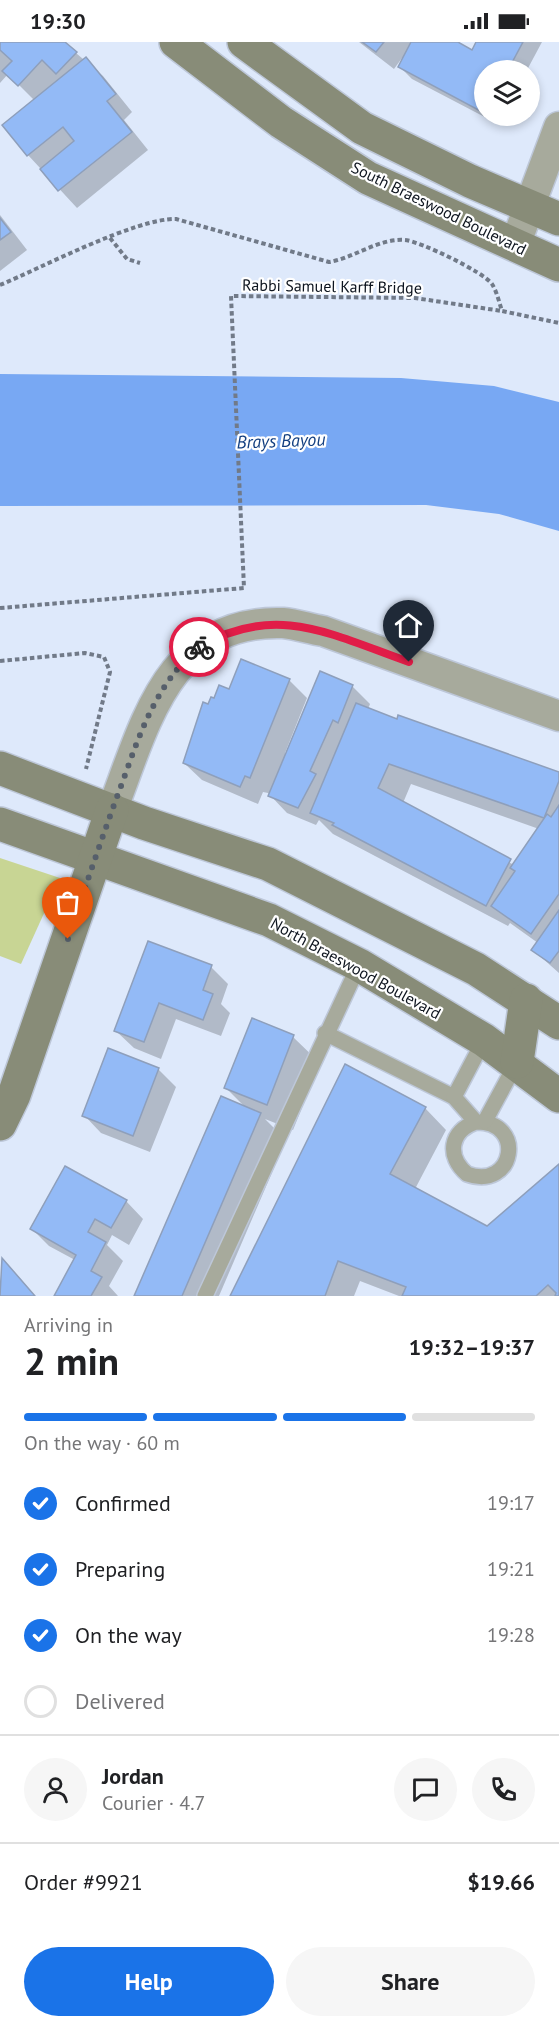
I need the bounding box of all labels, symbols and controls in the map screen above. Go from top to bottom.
text: 19:30 [30,7,86,35]
map controls [474,60,540,126]
button: layers [474,60,540,126]
street label: South Braeswood Boulevard [348,157,530,259]
street label: Rabbi Samuel Karff Bridge [242,274,422,298]
water label: Brays Bayou [236,427,326,454]
pin [383,600,434,662]
icon: home [392,609,425,642]
courier [169,617,229,677]
icon: bike [183,631,216,664]
pin [42,877,93,939]
icon: bag [51,886,84,919]
street label: North Braeswood Boulevard [267,913,445,1023]
text: Arriving in [24,1312,113,1338]
text: 19:32–19:37 [409,1333,535,1361]
text: 2 min [24,1335,119,1386]
text: On the way · 60 m [24,1430,180,1456]
icon: check [24,1487,57,1520]
text: Confirmed [75,1489,171,1517]
text: 19:17 [487,1490,535,1516]
icon: check [24,1553,57,1586]
text: Preparing [75,1555,165,1583]
text: 19:21 [487,1556,535,1582]
icon: check [24,1619,57,1652]
text: On the way [75,1621,182,1649]
text: 19:28 [487,1622,535,1648]
text: Delivered [75,1687,165,1715]
button: person [24,1758,87,1821]
button: chat [394,1758,457,1821]
button: phone [472,1758,535,1821]
text: Jordan [102,1762,164,1790]
text: Courier · 4.7 [102,1790,205,1816]
text: Order #9921 [24,1868,143,1896]
text: $19.66 [467,1868,535,1896]
button: Help [24,1947,274,2016]
button: Share [286,1947,535,2016]

